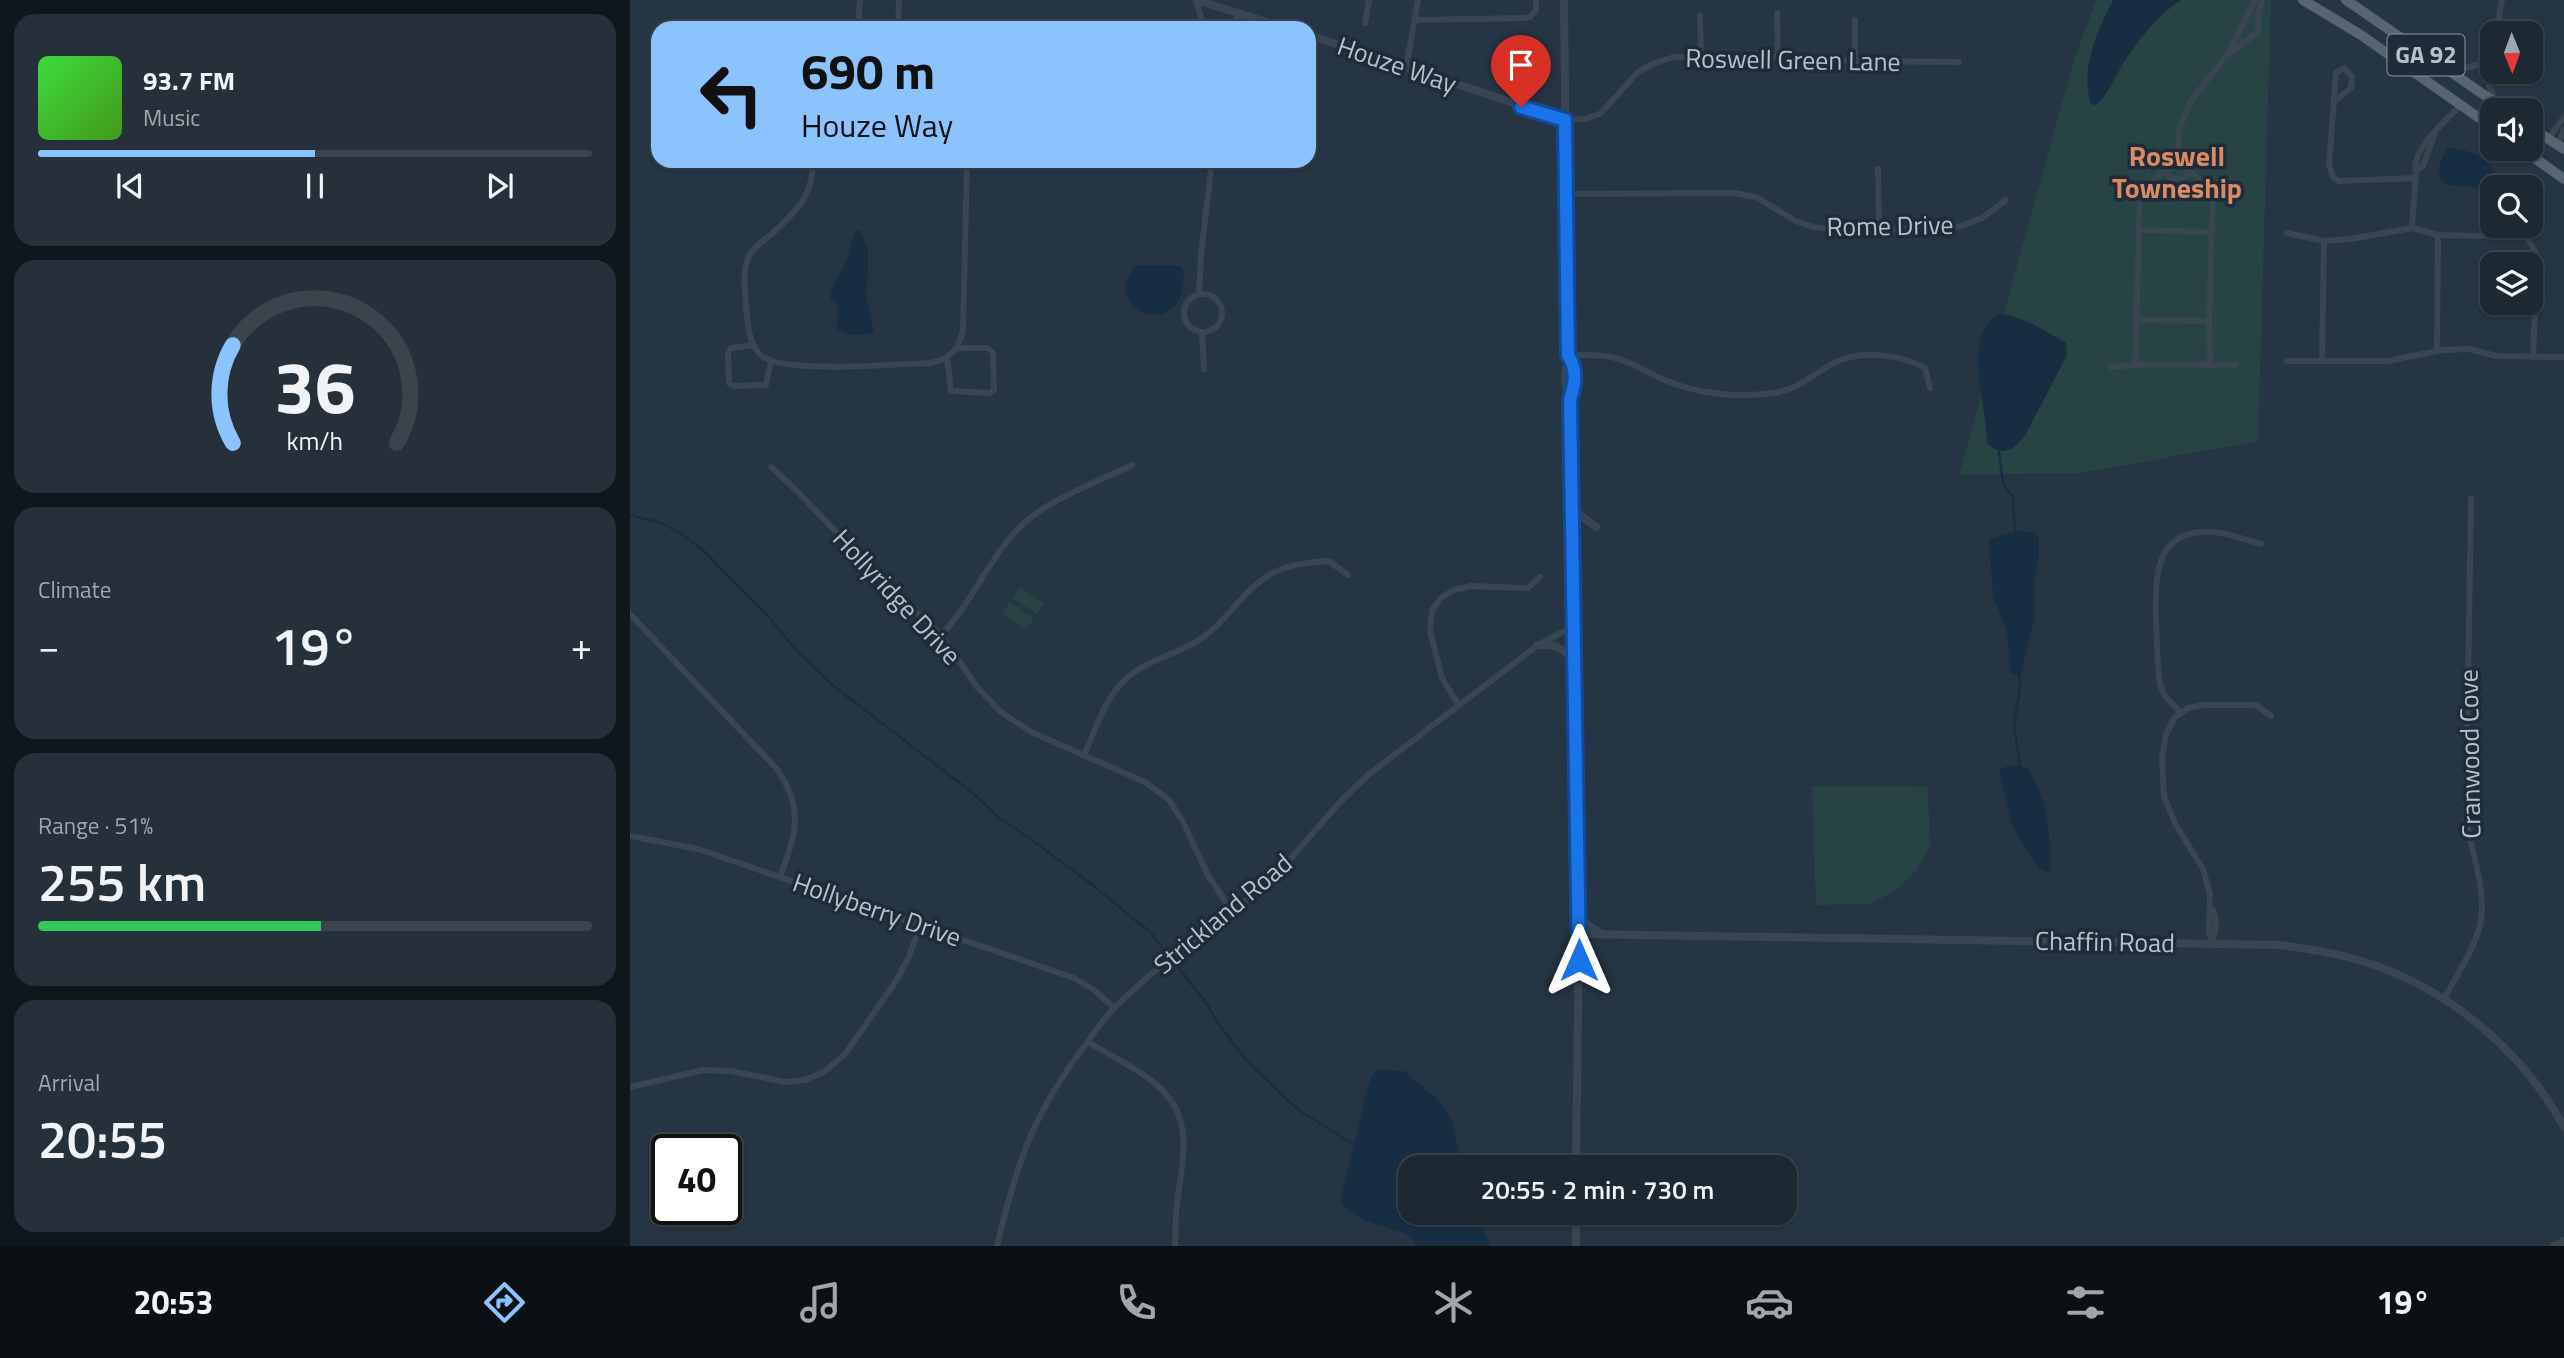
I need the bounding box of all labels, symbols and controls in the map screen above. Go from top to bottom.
north arrow [2480,21,2543,84]
map controls [2480,21,2543,315]
street label: Houze Way [1332,26,1462,103]
text: 690 m [801,33,935,108]
road number: GA 92 [2388,34,2464,76]
pin [1491,35,1551,107]
street label: Roswell Green Lane [1685,38,1901,81]
icon: arrive [1502,46,1540,84]
icon: left [686,49,777,140]
text: 93.7 FM [143,61,235,100]
button: sound [2480,98,2543,161]
text: Music [143,100,200,135]
text: Houze Way [801,101,953,149]
district label: Roswell Towneship [2112,134,2242,209]
icon: previous [111,167,149,205]
icon: pause [296,167,334,205]
icon: next [481,167,519,205]
button: search [2480,175,2543,238]
street label: Rome Drive [1826,205,1954,246]
button: layers [2480,252,2543,315]
text: 36 [274,331,356,441]
text: km/h [287,421,343,459]
street label: Hollyridge Drive [824,520,971,673]
text: Climate [38,572,111,607]
text: 19° [271,606,359,685]
text: − [38,617,59,675]
text: + [571,617,592,675]
street label: Cranwood Cove [2449,669,2490,839]
text: Range · 51% [38,808,153,843]
text: 255 km [38,842,206,921]
street label: Strickland Road [1145,844,1300,983]
street label: Hollyberry Drive [788,862,967,957]
street label: Chaffin Road [2035,921,2175,962]
position arrow [1542,923,1616,997]
text: Arrival [38,1065,100,1100]
text: 20:55 [38,1099,167,1178]
speed limit sign: 40 [651,1134,742,1225]
text: 20:55 · 2 min · 730 m [1481,1170,1714,1209]
text: 20:53 [134,1278,213,1326]
icon: directions [480,1278,529,1327]
icon: music [796,1278,845,1327]
icon: phone [1112,1278,1161,1327]
icon: climate [1429,1278,1478,1327]
icon: car [1745,1278,1794,1327]
icon: filters [2061,1278,2110,1327]
text: 19° [2377,1278,2430,1326]

